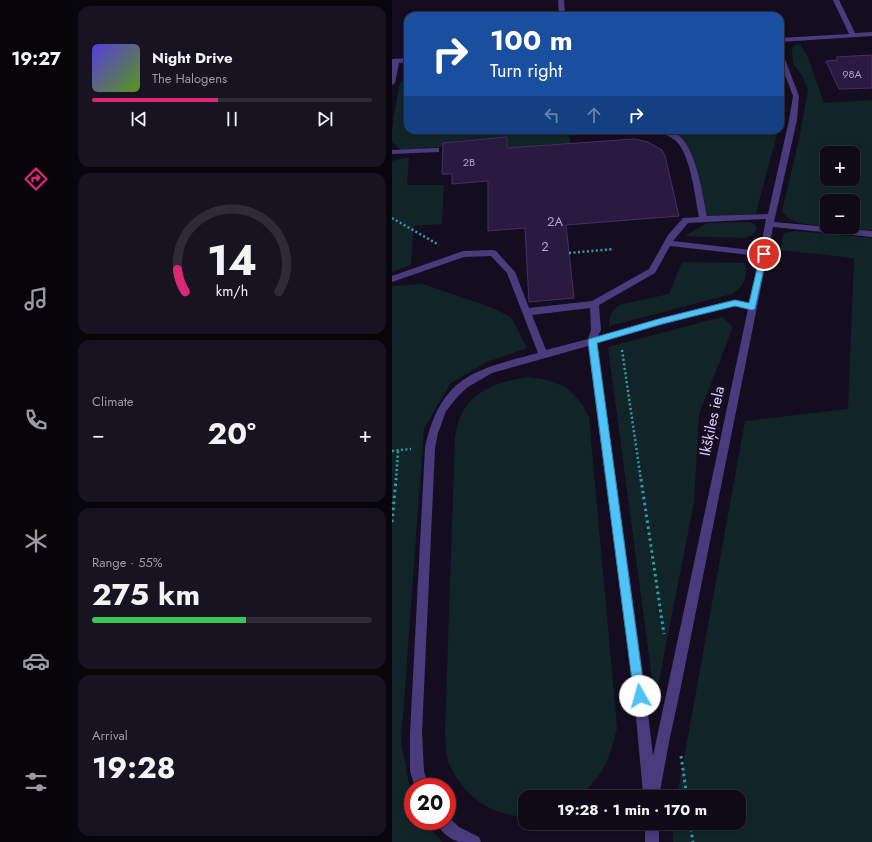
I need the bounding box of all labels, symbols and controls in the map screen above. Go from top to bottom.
text: 100 m [490,20,573,61]
icon: right [424,28,476,80]
text: 19:27 [11,46,61,72]
text: Night Drive [152,47,233,69]
text: Turn right [490,58,562,84]
house number: 98A [842,66,862,82]
text: The Halogens [152,69,227,88]
icon: left [541,104,563,126]
icon: ahead [583,104,605,126]
icon: right [625,104,647,126]
icon: previous [128,108,150,130]
icon: pause [221,108,243,130]
icon: next [314,108,336,130]
map controls [820,146,860,234]
button: + [820,146,860,186]
house number: 2B [463,154,475,170]
icon: directions [22,165,50,193]
button: − [820,194,860,234]
house number: 2A [547,212,563,231]
text: 14 [207,230,257,291]
house number: 2 [541,237,549,256]
pin [747,237,781,271]
icon: arrive [753,243,775,265]
text: km/h [216,280,248,300]
icon: music [22,285,50,313]
street label: Ikšķiles iela [694,384,730,458]
text: Climate [92,392,133,411]
icon: phone [22,406,50,434]
text: 20° [208,412,256,455]
text: − [92,418,105,450]
text: + [358,418,372,450]
icon: climate [22,527,50,555]
text: Range · 55% [92,553,163,572]
text: 275 km [92,573,200,616]
icon: car [22,647,50,675]
position arrow [619,675,661,717]
text: Arrival [92,726,128,745]
text: 19:28 [92,746,176,789]
icon: filters [22,768,50,796]
speed limit sign: 20 [404,778,456,830]
text: 19:28 · 1 min · 170 m [557,799,707,821]

